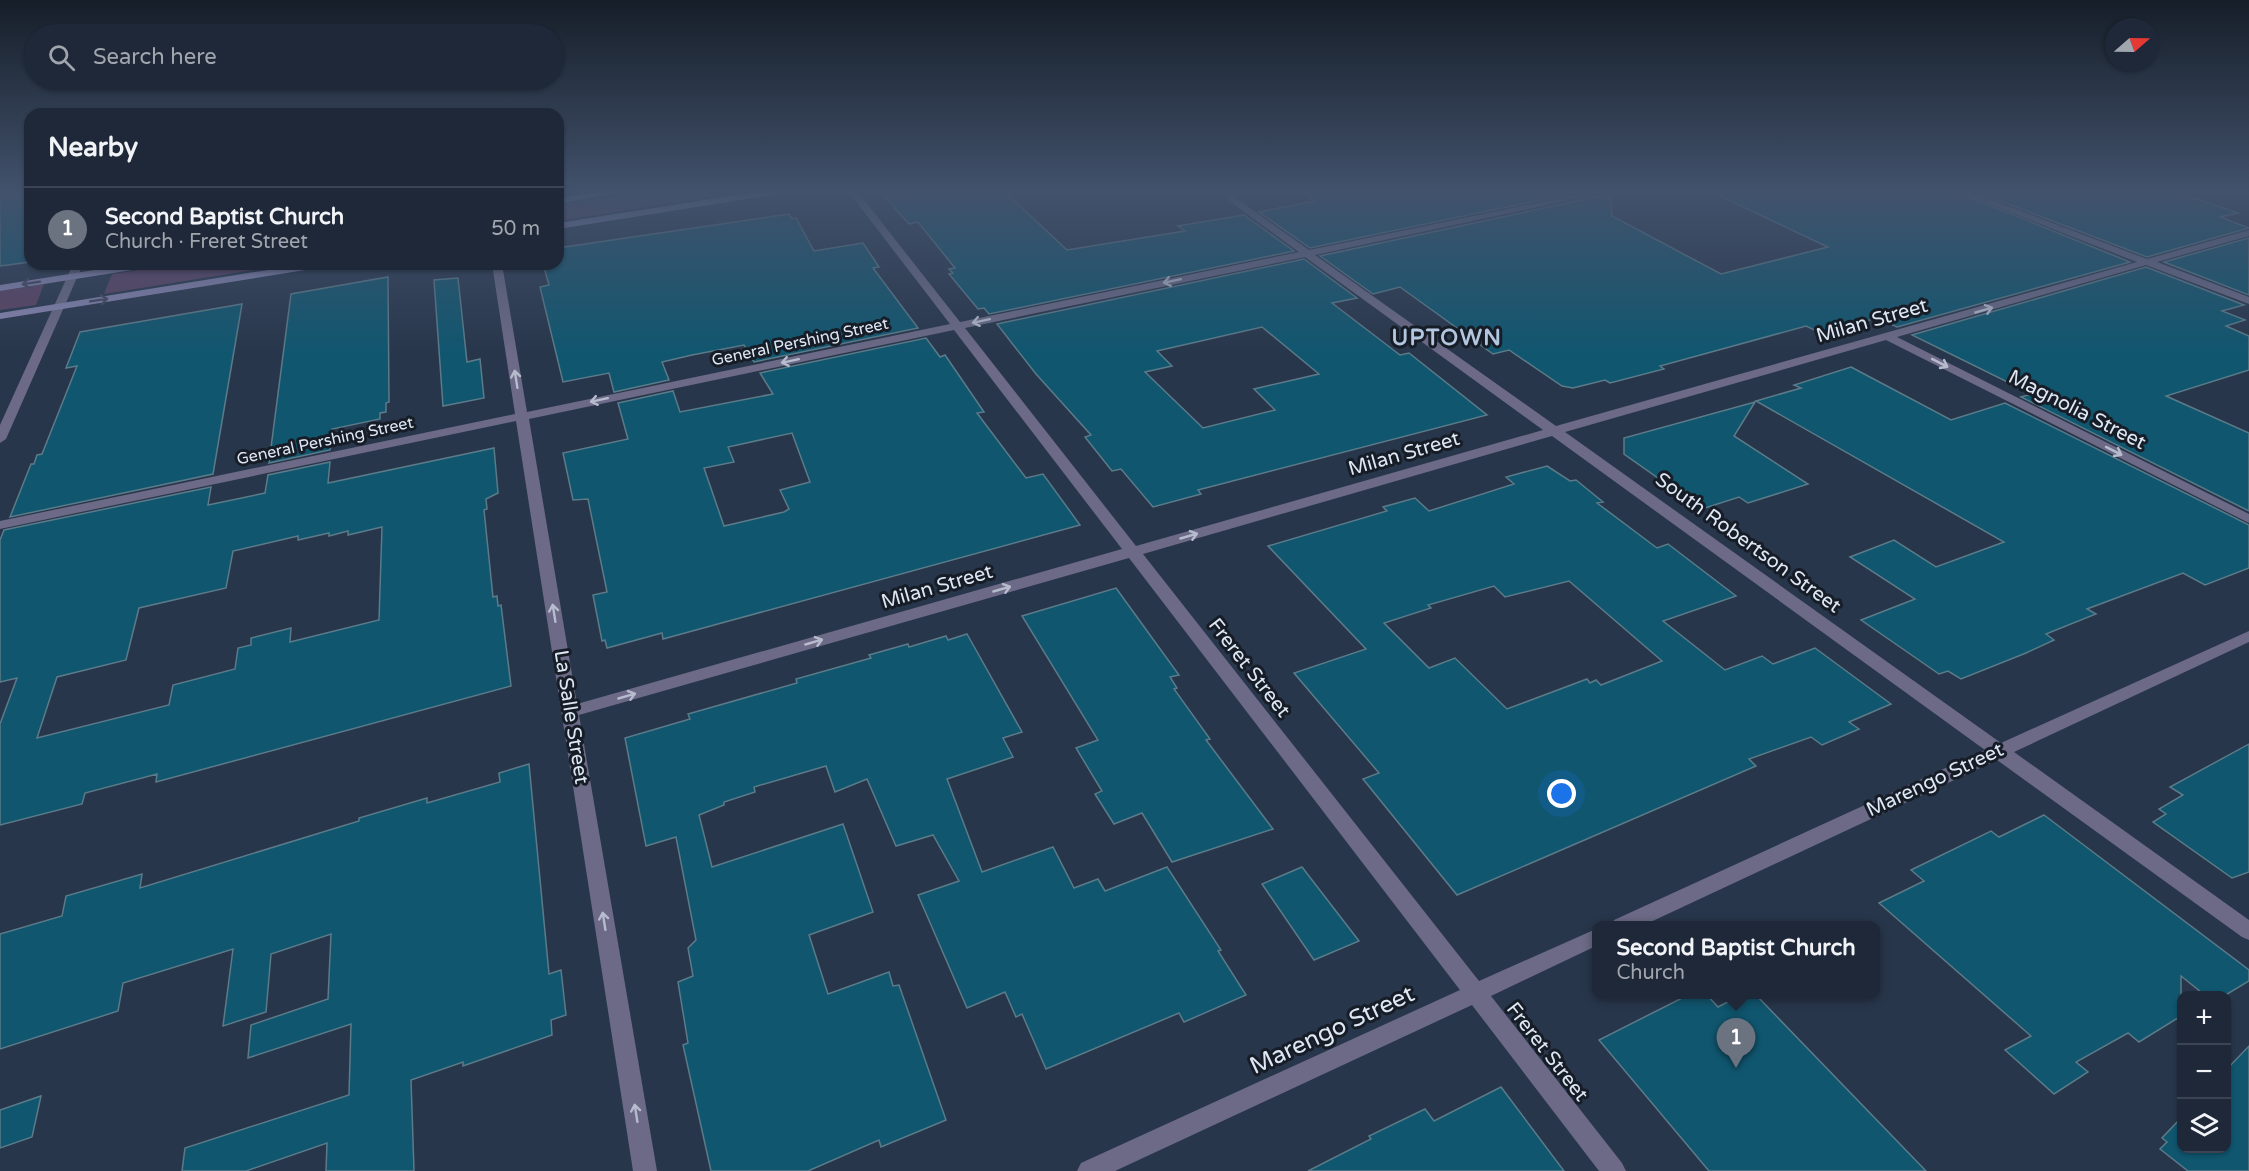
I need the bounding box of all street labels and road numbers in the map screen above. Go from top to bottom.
street label: Milan Street [1813,294,1931,348]
street label: General Pershing Street [710,313,890,371]
street label: Magnolia Street [2004,365,2150,455]
street label: General Pershing Street [235,412,415,470]
street label: Milan Street [1345,427,1463,481]
street label: South Robertson Street [1650,468,1846,619]
street label: Milan Street [878,560,996,614]
street label: Freret Street [1203,614,1295,723]
street label: La Salle Street [549,648,593,786]
street label: Marengo Street [1863,738,2008,822]
street label: Marengo Street [1245,979,1419,1081]
street label: Freret Street [1501,998,1593,1107]

